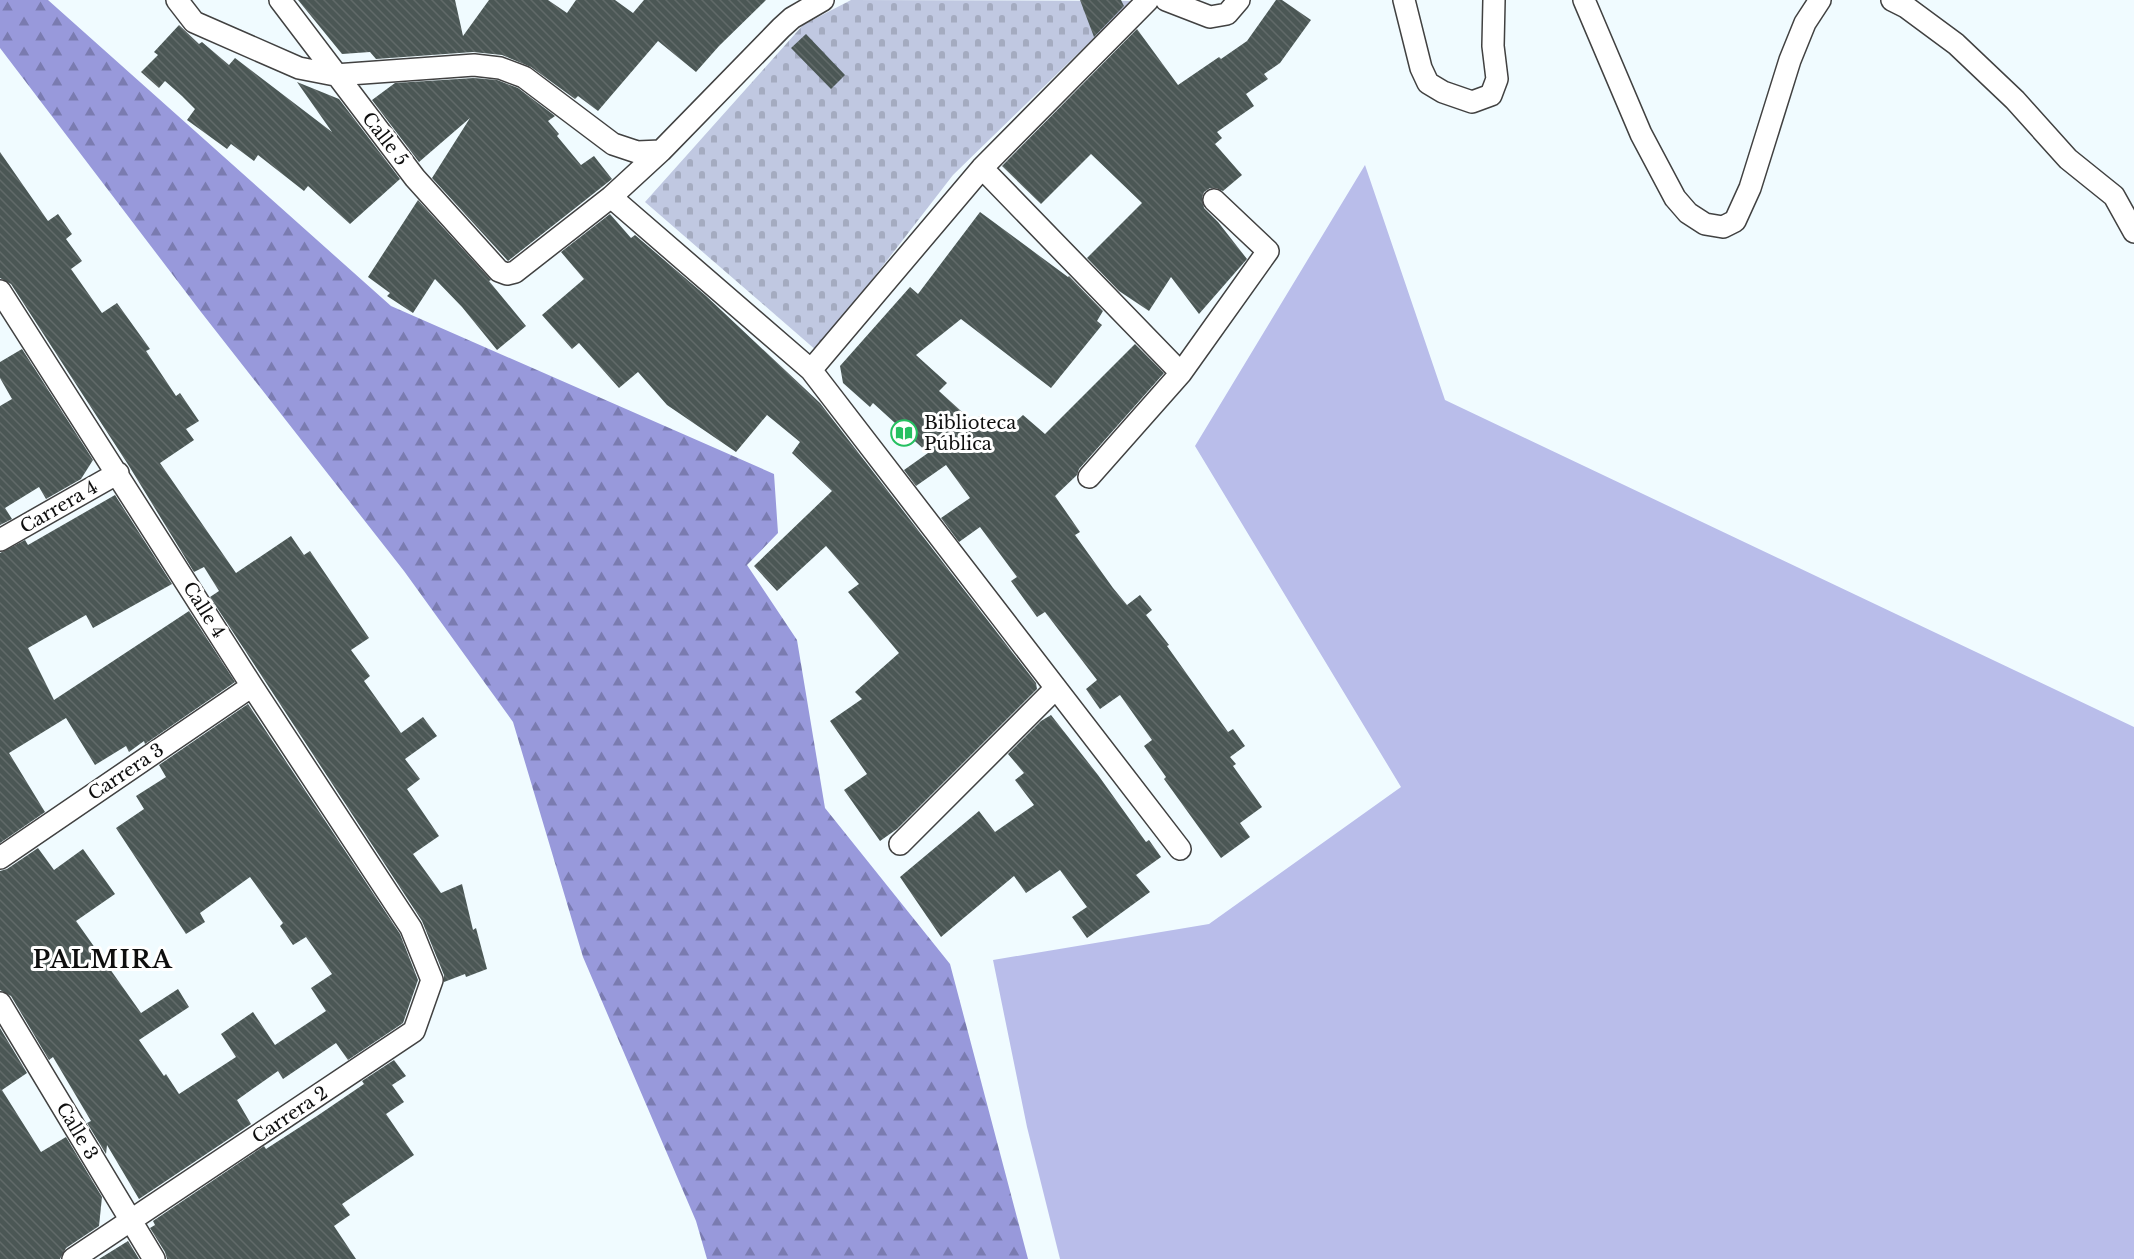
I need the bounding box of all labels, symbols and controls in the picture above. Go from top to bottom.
street label: Calle 5 [357,108,413,170]
place label: Biblioteca Pública [924,412,1016,455]
library icon: Biblioteca Pública [889,418,919,448]
street label: Carrera 4 [16,476,102,538]
street label: Calle 4 [178,578,230,642]
street label: Carrera 3 [84,739,168,805]
district label: PALMIRA [33,945,173,974]
street label: Carrera 2 [248,1082,332,1148]
street label: Calle 3 [51,1098,103,1164]

